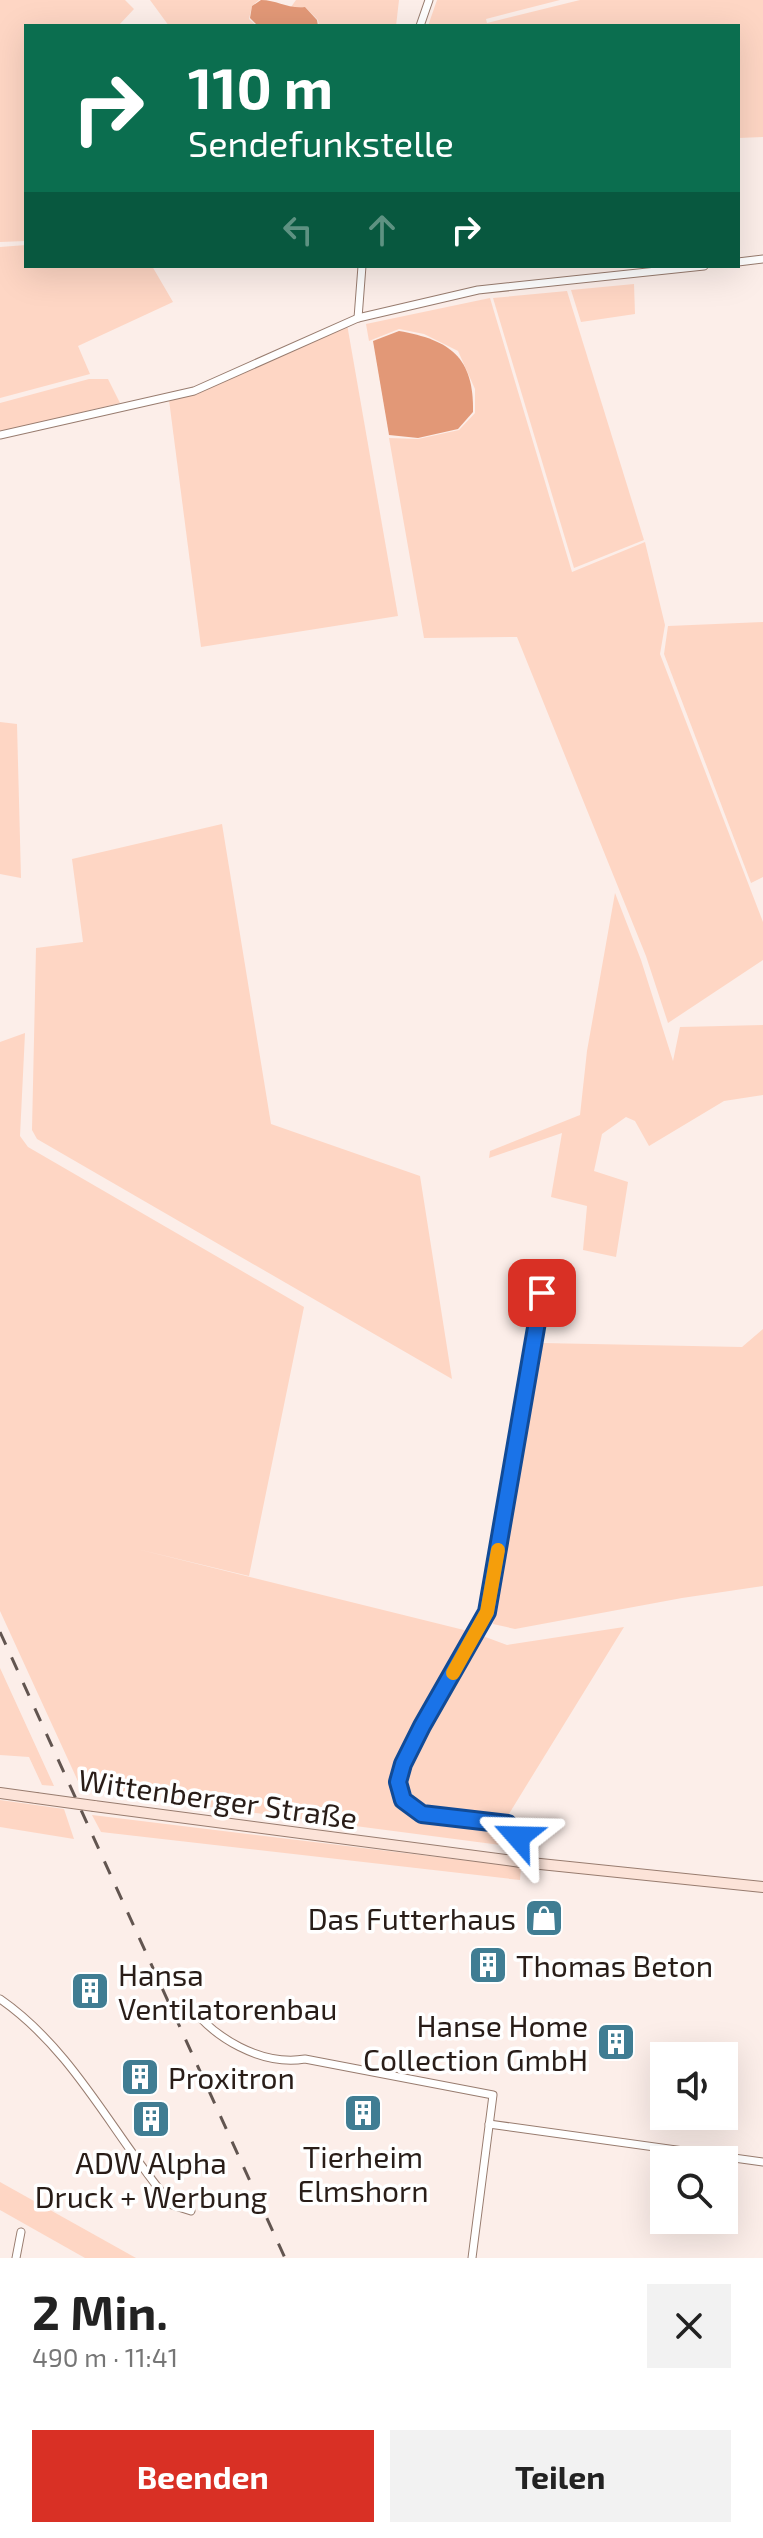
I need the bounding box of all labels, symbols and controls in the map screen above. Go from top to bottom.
text: 110 m [188,53,333,120]
icon: right [56,56,160,160]
text: Sendefunkstelle [188,121,454,164]
icon: left [276,208,320,252]
icon: ahead [360,208,404,252]
icon: right [444,208,488,252]
pin [508,1259,576,1327]
icon: arrive [520,1271,564,1315]
street label: Wittenberger Straße [76,1761,360,1835]
position arrow [476,1795,560,1879]
shop icon: Das Futterhaus [523,1897,565,1939]
place label: Das Futterhaus [308,1900,516,1936]
building icon: Thomas Beton [467,1944,509,1986]
place label: Thomas Beton [516,1947,713,1983]
place label: Hansa Ventilatorenbau [118,1956,337,2026]
building icon: Hansa Ventilatorenbau [69,1970,111,2012]
place label: Hanse Home Collection GmbH [363,2007,588,2077]
building icon: Hanse Home Collection GmbH [595,2021,637,2063]
map controls [650,2042,738,2234]
button: sound [650,2042,738,2130]
building icon: Proxitron [119,2056,161,2098]
place label: Proxitron [168,2059,295,2095]
building icon: Tierheim Elmshorn [342,2092,384,2134]
building icon: ADW Alpha Druck + Werbung [130,2098,172,2140]
place label: Tierheim Elmshorn [297,2138,429,2208]
place label: ADW Alpha Druck + Werbung [35,2144,268,2214]
button: search [650,2146,738,2234]
text: 2 Min. [32,2282,168,2340]
button: close [647,2284,731,2368]
text: 490 m · 11:41 [32,2341,178,2372]
button: Beenden [32,2430,374,2522]
button: Teilen [390,2430,731,2522]

